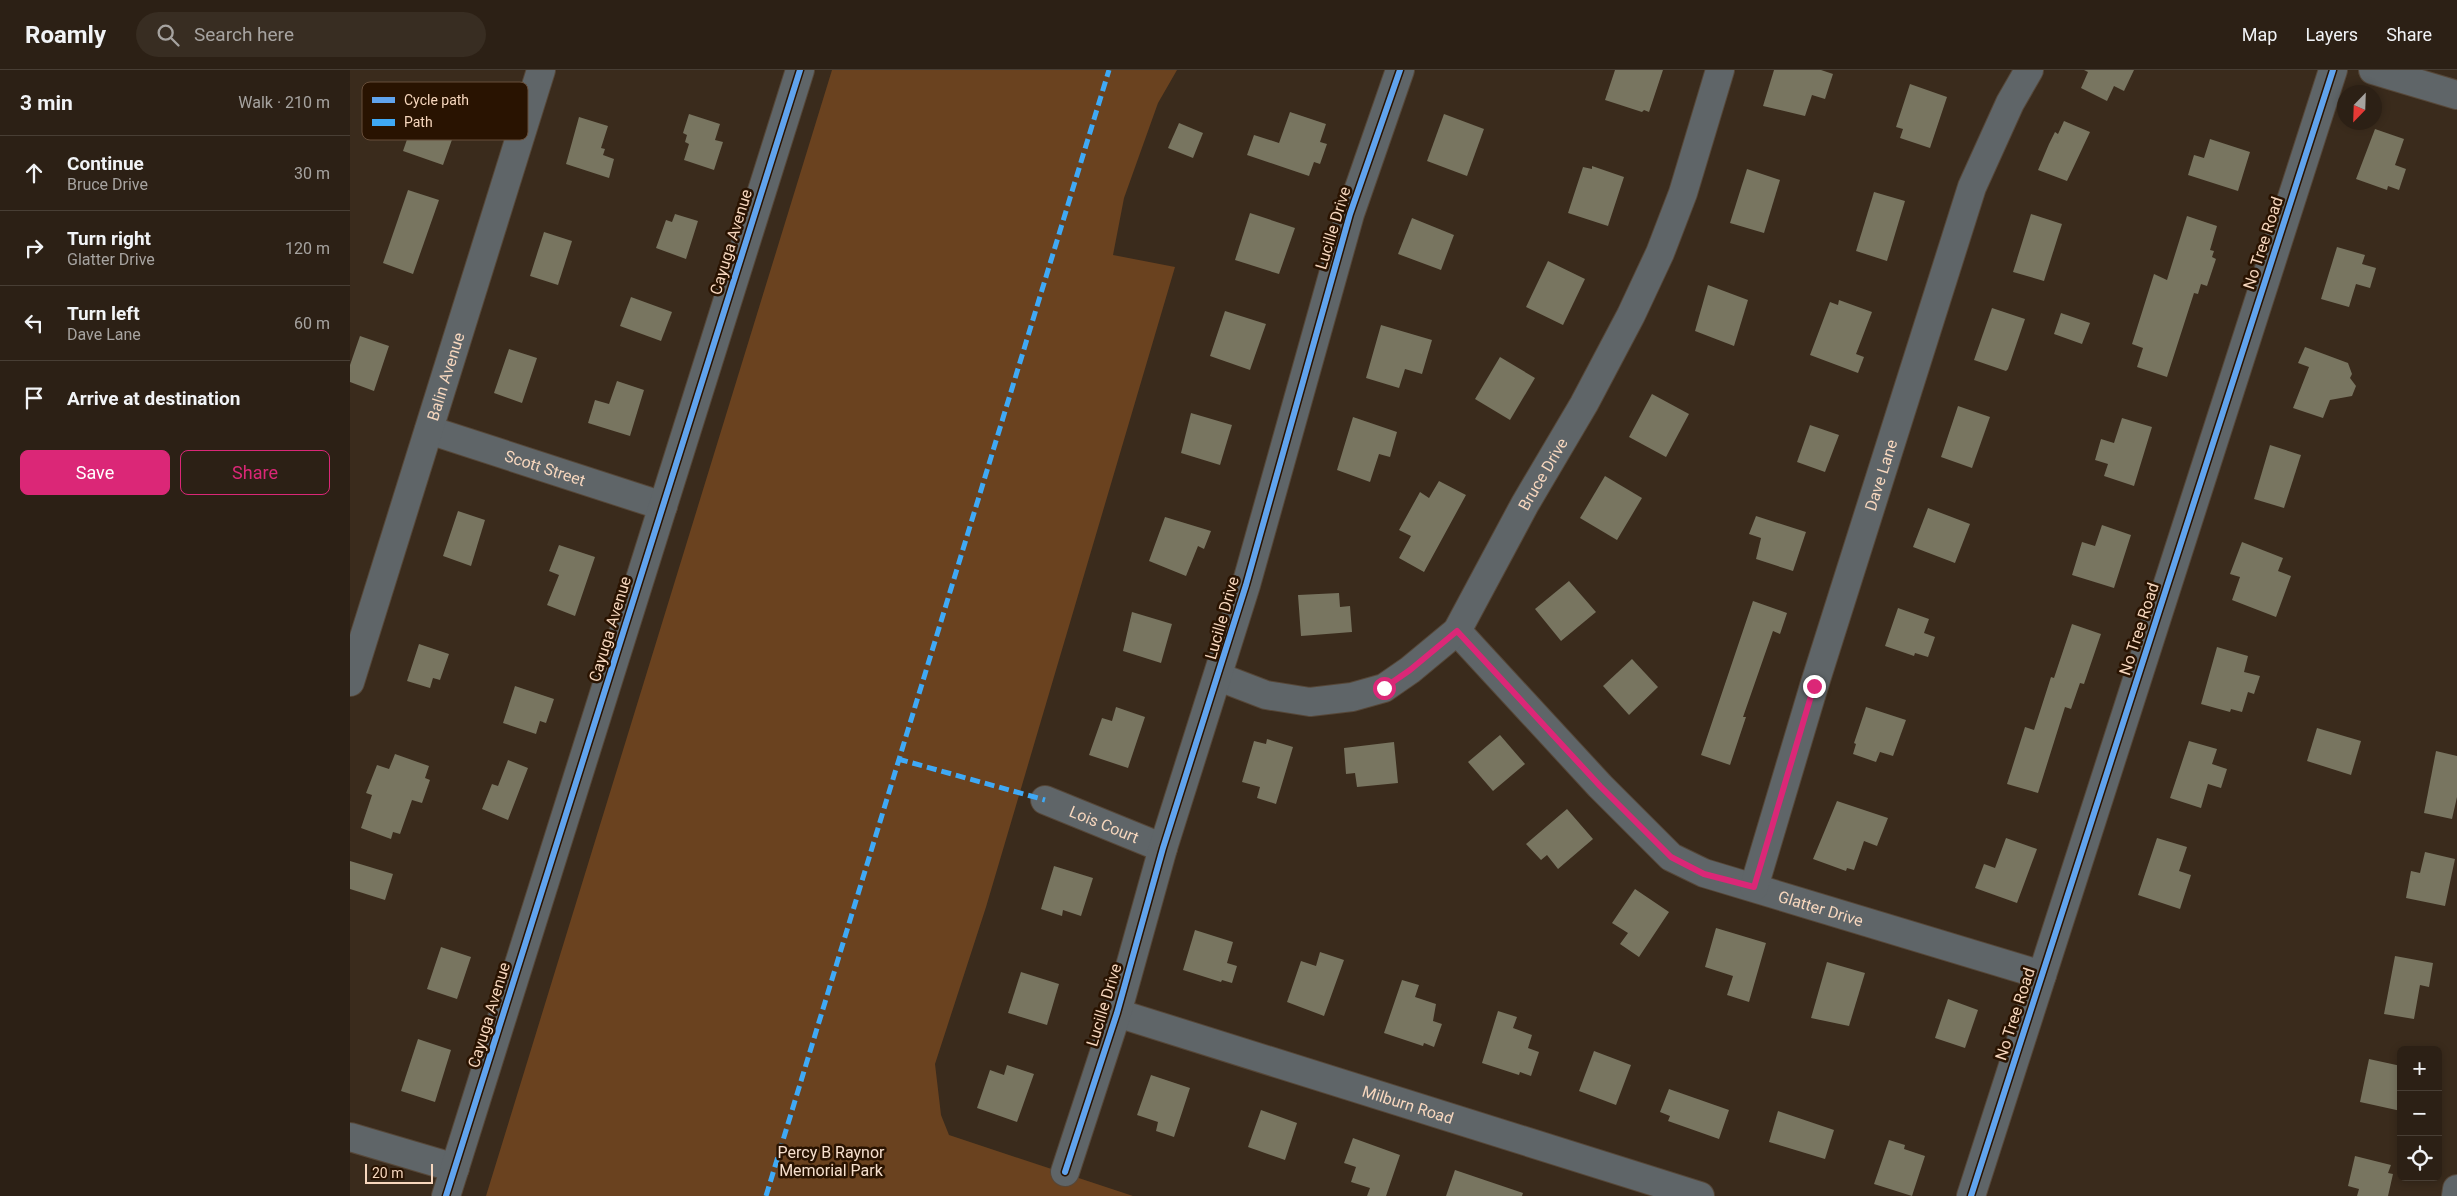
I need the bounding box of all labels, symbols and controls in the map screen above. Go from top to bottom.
search box [136,12,486,57]
text: Roamly [25,21,106,49]
icon: search [154,21,182,49]
text: Search here [194,23,294,46]
text: Map [2242,24,2277,45]
text: Layers [2305,24,2358,45]
text: Share [2386,24,2432,45]
legend [362,82,528,140]
north arrow [2337,85,2382,130]
text: 3 min [20,91,73,115]
text: Cycle path [404,92,469,108]
text: Walk · 210 m [238,93,330,112]
text: Path [404,114,433,130]
text: Continue [67,152,144,175]
icon: ahead [20,159,48,187]
text: 30 m [294,164,330,183]
text: Bruce Drive [67,175,148,194]
street label: Lucille Drive [1311,184,1355,272]
street label: Cayuga Avenue [706,187,756,297]
street label: No Tree Road [2239,194,2287,292]
text: Turn right [67,227,151,250]
icon: right [20,234,48,262]
text: 120 m [285,239,330,258]
text: Glatter Drive [67,250,155,269]
text: Turn left [67,302,140,325]
icon: left [20,309,48,337]
text: 60 m [294,314,330,333]
text: Dave Lane [67,325,141,344]
street label: Balin Avenue [423,330,468,423]
icon: arrive [20,384,48,412]
text: Arrive at destination [67,387,240,410]
street label: Bruce Drive [1514,434,1571,513]
street label: Dave Lane [1861,437,1901,513]
street label: Scott Street [502,446,588,490]
button: Save [20,450,170,495]
button: Share [180,450,330,495]
street label: Cayuga Avenue [585,574,635,684]
street label: Lucille Drive [1201,574,1243,662]
street label: No Tree Road [2115,580,2163,678]
route end [1803,675,1826,698]
route start [1373,677,1396,700]
street label: Lois Court [1067,802,1142,847]
street label: Glatter Drive [1776,886,1866,930]
street label: Cayuga Avenue [464,960,514,1070]
street label: Lucille Drive [1082,961,1126,1049]
street label: No Tree Road [1991,965,2039,1063]
map controls [2397,1046,2442,1181]
button: + [2397,1046,2442,1091]
street label: Milburn Road [1360,1081,1456,1128]
button: − [2397,1091,2442,1136]
button: locate [2397,1136,2442,1181]
park label: Percy B Raynor Memorial Park [778,1143,885,1180]
scale bar [365,1161,432,1184]
text: 20 m [372,1165,404,1181]

